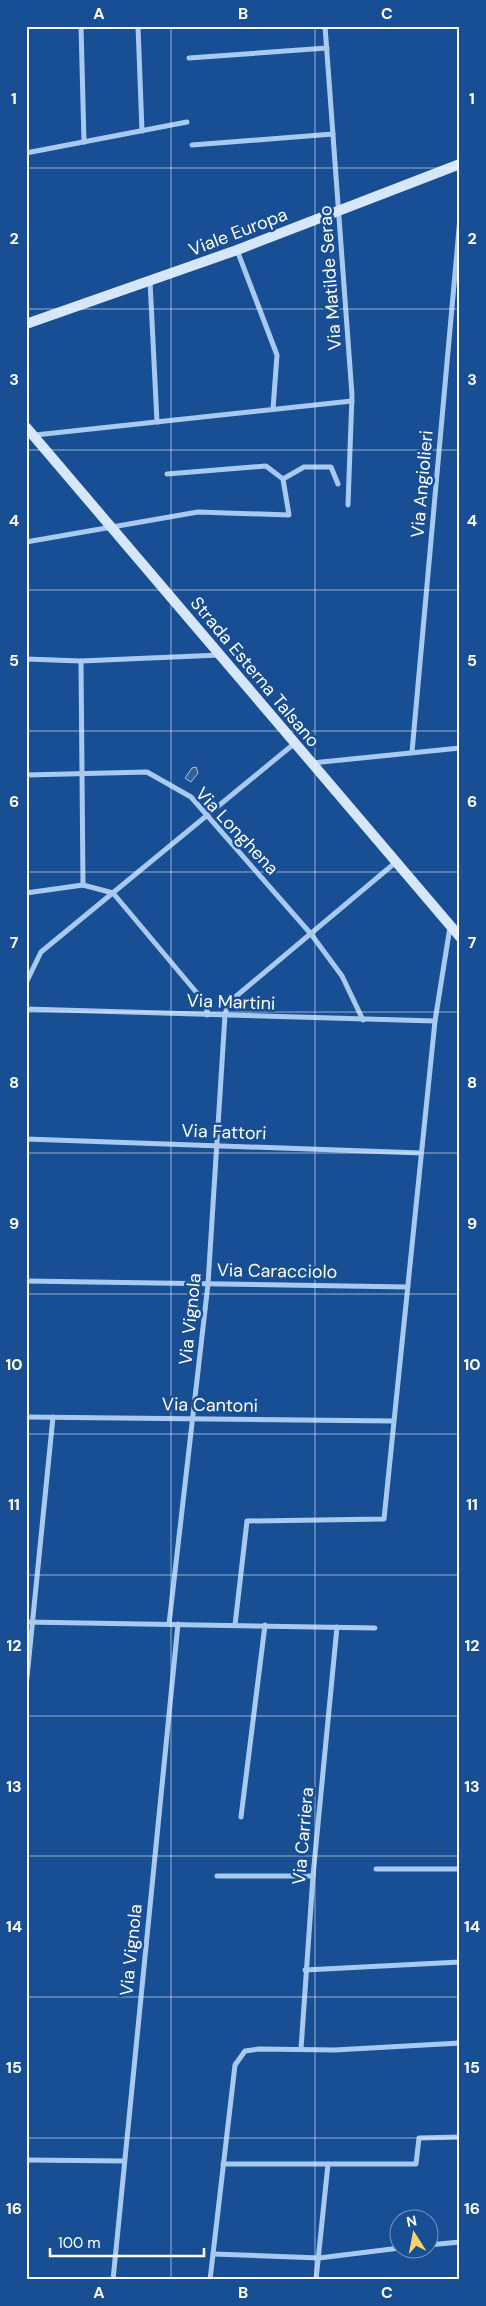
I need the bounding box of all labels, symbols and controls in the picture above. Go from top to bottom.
text: A [93,3,105,24]
text: B [238,3,248,24]
text: C [381,3,393,24]
text: 1 [11,88,17,109]
text: 1 [469,88,475,109]
street label: Viale Europa [185,202,291,262]
street label: Via Matilde Serao [313,205,347,351]
text: 2 [9,228,19,249]
text: 2 [467,228,477,249]
text: 3 [9,369,19,390]
text: 3 [467,369,477,390]
street label: Via Angiolieri [405,429,439,539]
text: 4 [9,510,19,531]
text: 4 [467,510,477,531]
street label: Strada Esterna Talsano [185,592,325,752]
text: 5 [9,650,19,671]
text: 5 [467,650,477,671]
street label: Via Longhena [190,782,284,880]
text: 6 [9,791,19,812]
text: 6 [467,791,477,812]
text: 7 [10,932,19,953]
text: 7 [468,932,477,953]
street label: Via Martini [186,988,276,1016]
text: 8 [9,1072,19,1093]
text: 8 [467,1072,477,1093]
street label: Via Fattori [181,1119,267,1145]
text: 9 [9,1213,19,1234]
text: 9 [467,1213,477,1234]
street label: Via Caracciolo [217,1258,337,1284]
street label: Via Vignola [173,1272,207,1366]
text: 10 [5,1354,23,1375]
text: 10 [463,1354,481,1375]
street label: Via Cantoni [162,1392,258,1418]
text: 11 [8,1494,20,1515]
text: 11 [466,1494,478,1515]
text: 12 [6,1635,22,1656]
text: 12 [464,1635,480,1656]
text: 13 [6,1776,22,1797]
text: 13 [464,1776,480,1797]
street label: Via Carriera [287,1786,319,1886]
street label: Via Vignola [114,1903,148,1997]
text: 14 [6,1916,22,1937]
text: 14 [464,1916,480,1937]
text: 15 [6,2057,22,2078]
text: 15 [464,2057,480,2078]
text: 16 [6,2198,22,2219]
text: 16 [464,2198,480,2219]
north arrow [388,2208,438,2258]
text: N [405,2211,418,2231]
scale bar [50,2226,204,2258]
text: 100 m [58,2233,101,2253]
text: A [93,2282,105,2303]
text: B [238,2282,248,2303]
text: C [381,2282,393,2303]

